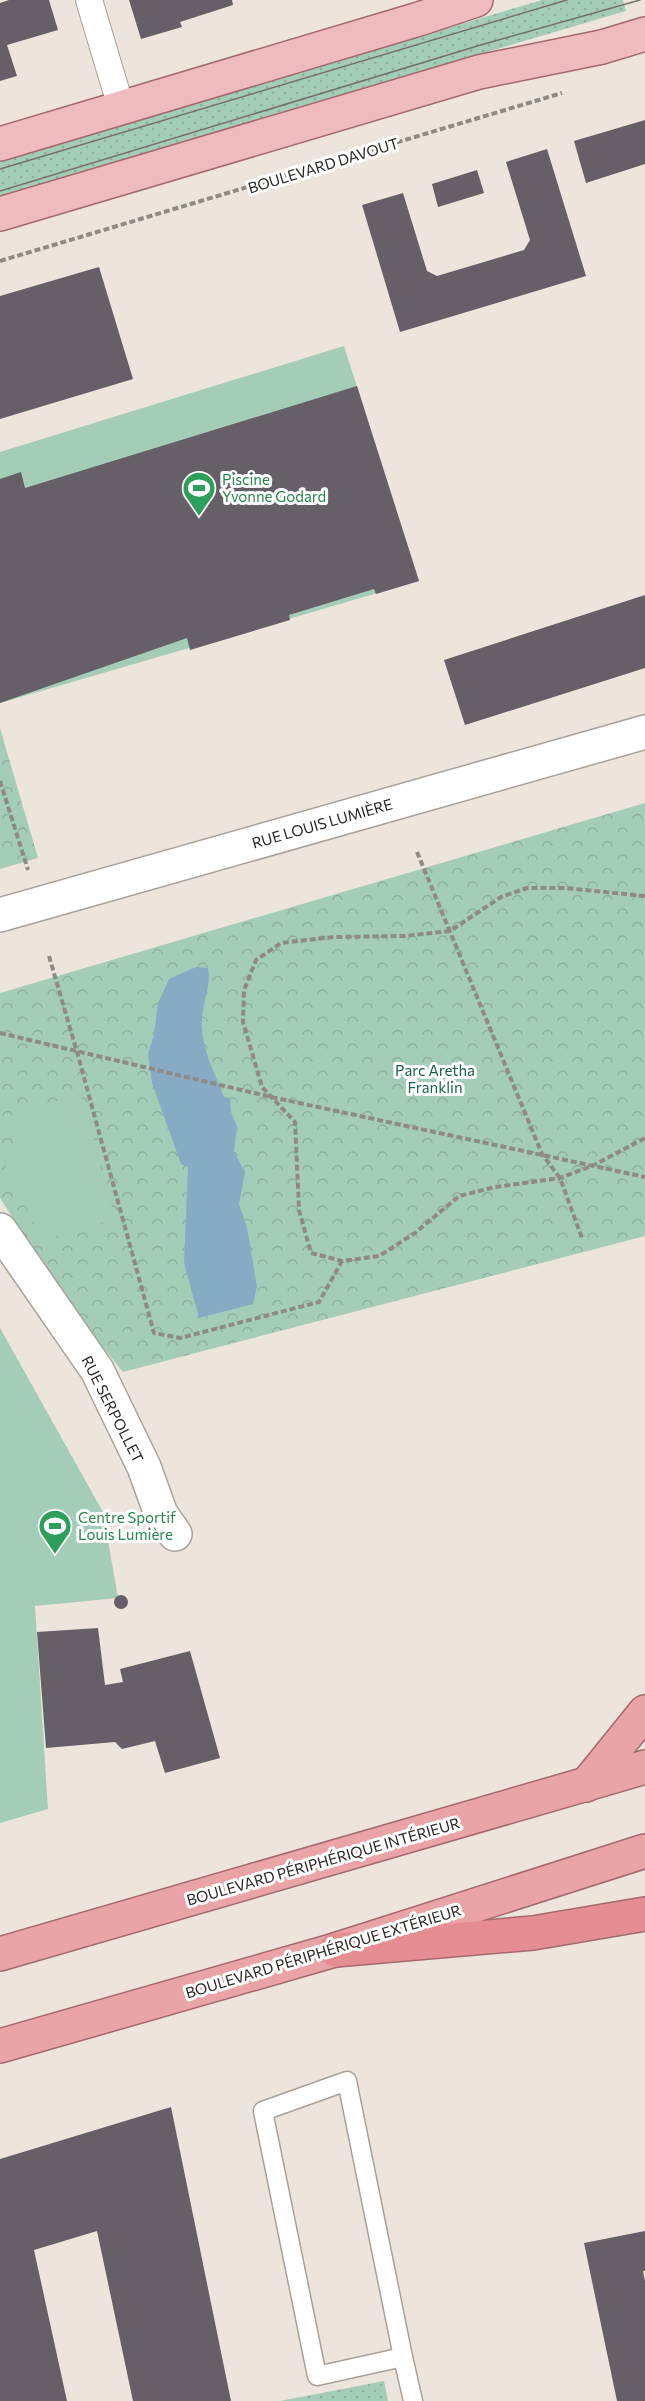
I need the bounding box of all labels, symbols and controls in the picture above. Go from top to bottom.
street label: BOULEVARD DAVOUT [246,133,401,196]
sports icon: Piscine Yvonne Godard [181,470,217,517]
place label: Piscine Yvonne Godard [222,470,326,505]
street label: RUE LOUIS LUMIÈRE [249,793,395,852]
park label: Parc Aretha Franklin [395,1061,475,1096]
street label: RUE SERPOLLET [78,1353,148,1466]
sports icon: Centre Sportif Louis Lumière [37,1508,73,1555]
place label: Centre Sportif Louis Lumière [78,1508,176,1543]
street label: BOULEVARD PÉRIPHÉRIQUE INTÉRIEUR [184,1812,462,1909]
street label: BOULEVARD PÉRIPHÉRIQUE EXTÉRIEUR [183,1899,463,2002]

